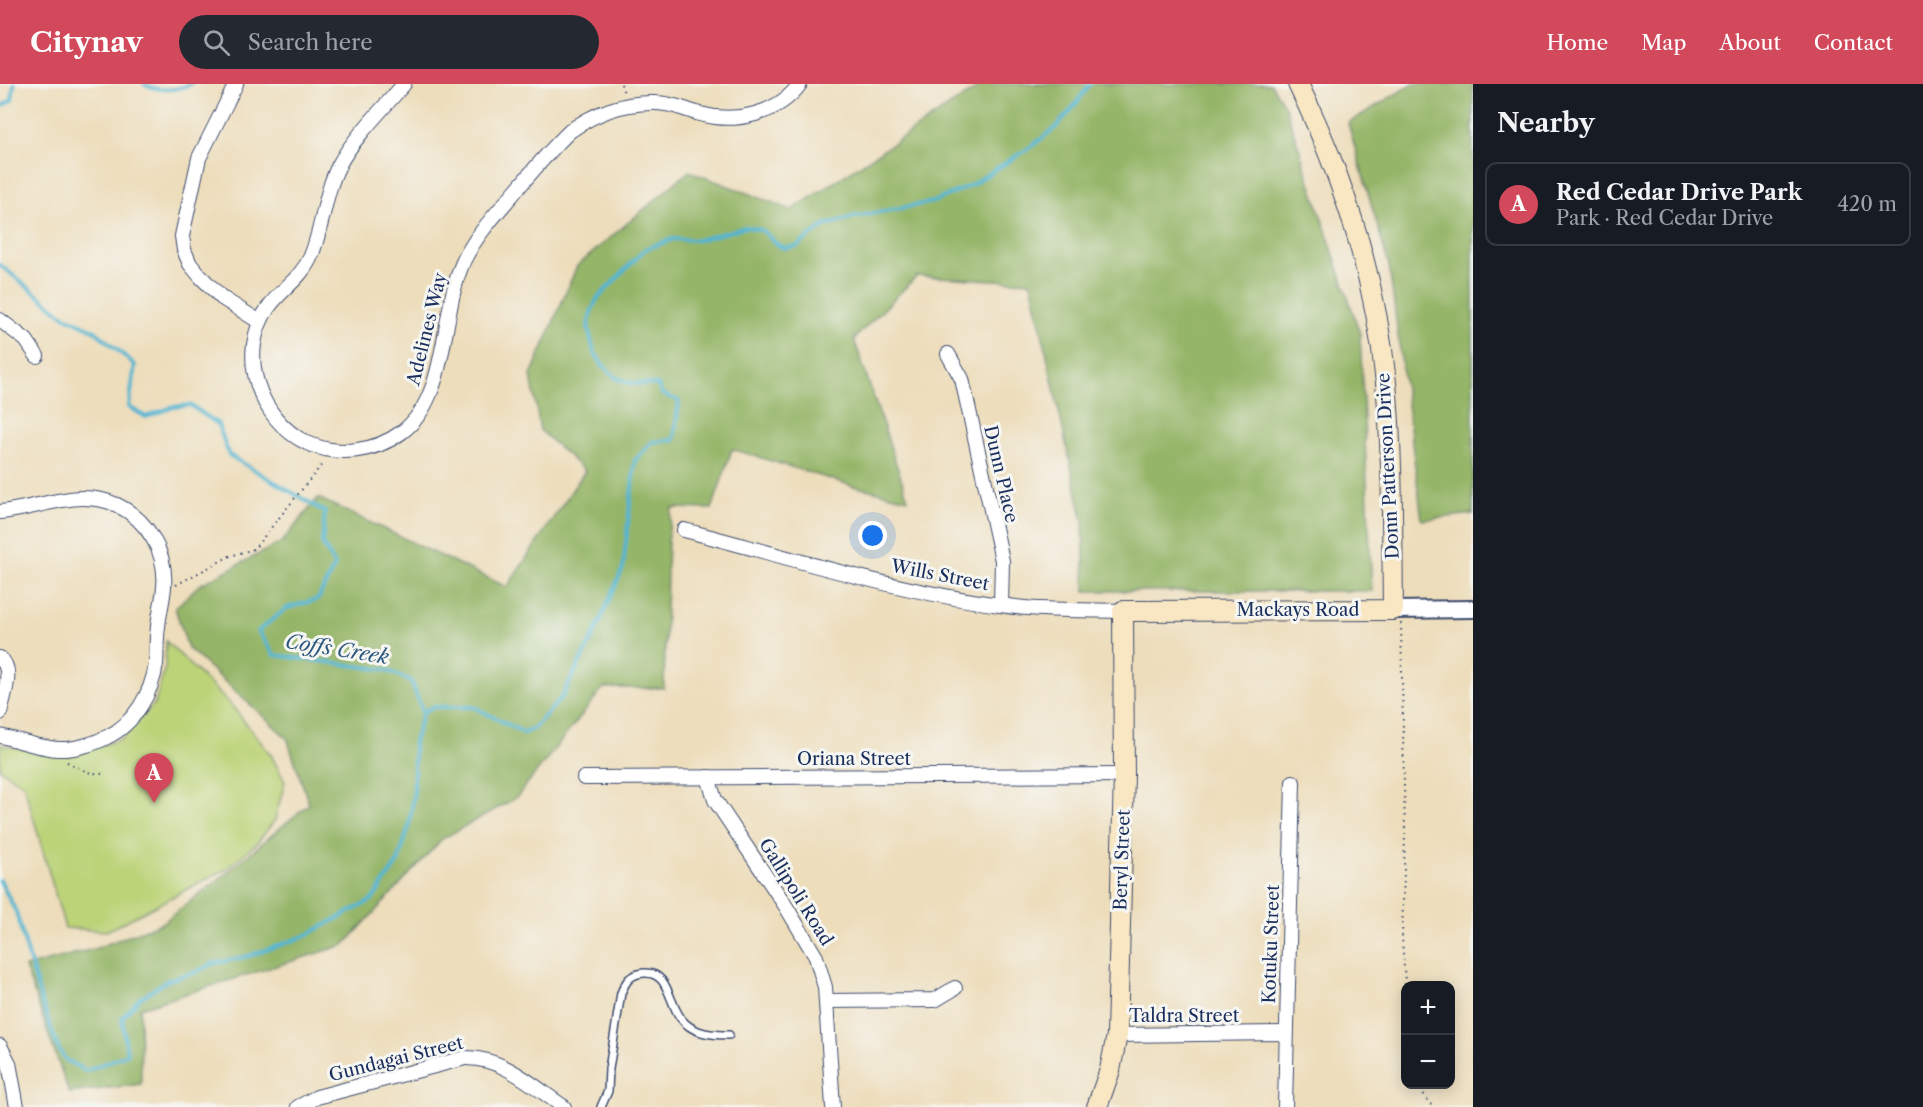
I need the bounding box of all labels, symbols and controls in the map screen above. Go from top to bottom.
search box [179,15,599,69]
text: Citynav [30,25,143,59]
icon: search [200,26,233,59]
text: Search here [248,29,372,56]
text: Home [1547,30,1608,55]
text: Map [1641,30,1686,55]
text: About [1719,30,1781,55]
text: Contact [1814,30,1893,55]
text: Nearby [1497,107,1595,139]
text: Red Cedar Drive Park [1556,179,1802,206]
text: A [1511,192,1526,216]
text: 420 m [1837,192,1897,216]
text: Park · Red Cedar Drive [1556,206,1773,230]
street label: Adelines Way [402,269,452,389]
street label: Donn Patterson Drive [1372,372,1404,560]
street label: Dunn Place [979,423,1023,525]
your location [858,521,887,550]
street label: Wills Street [888,555,992,595]
street label: Mackays Road [1237,599,1359,621]
water label: Coffs Creek [284,629,391,669]
street label: Oriana Street [797,748,912,770]
pin: A [134,754,174,803]
street label: Beryl Street [1109,808,1135,911]
street label: Gallipoli Road [754,834,838,950]
street label: Kotuku Street [1258,883,1284,1004]
map controls [1401,981,1455,1089]
button: + [1401,981,1455,1035]
street label: Taldra Street [1129,1005,1240,1027]
street label: Gundagai Street [327,1032,466,1086]
button: − [1401,1035,1455,1089]

